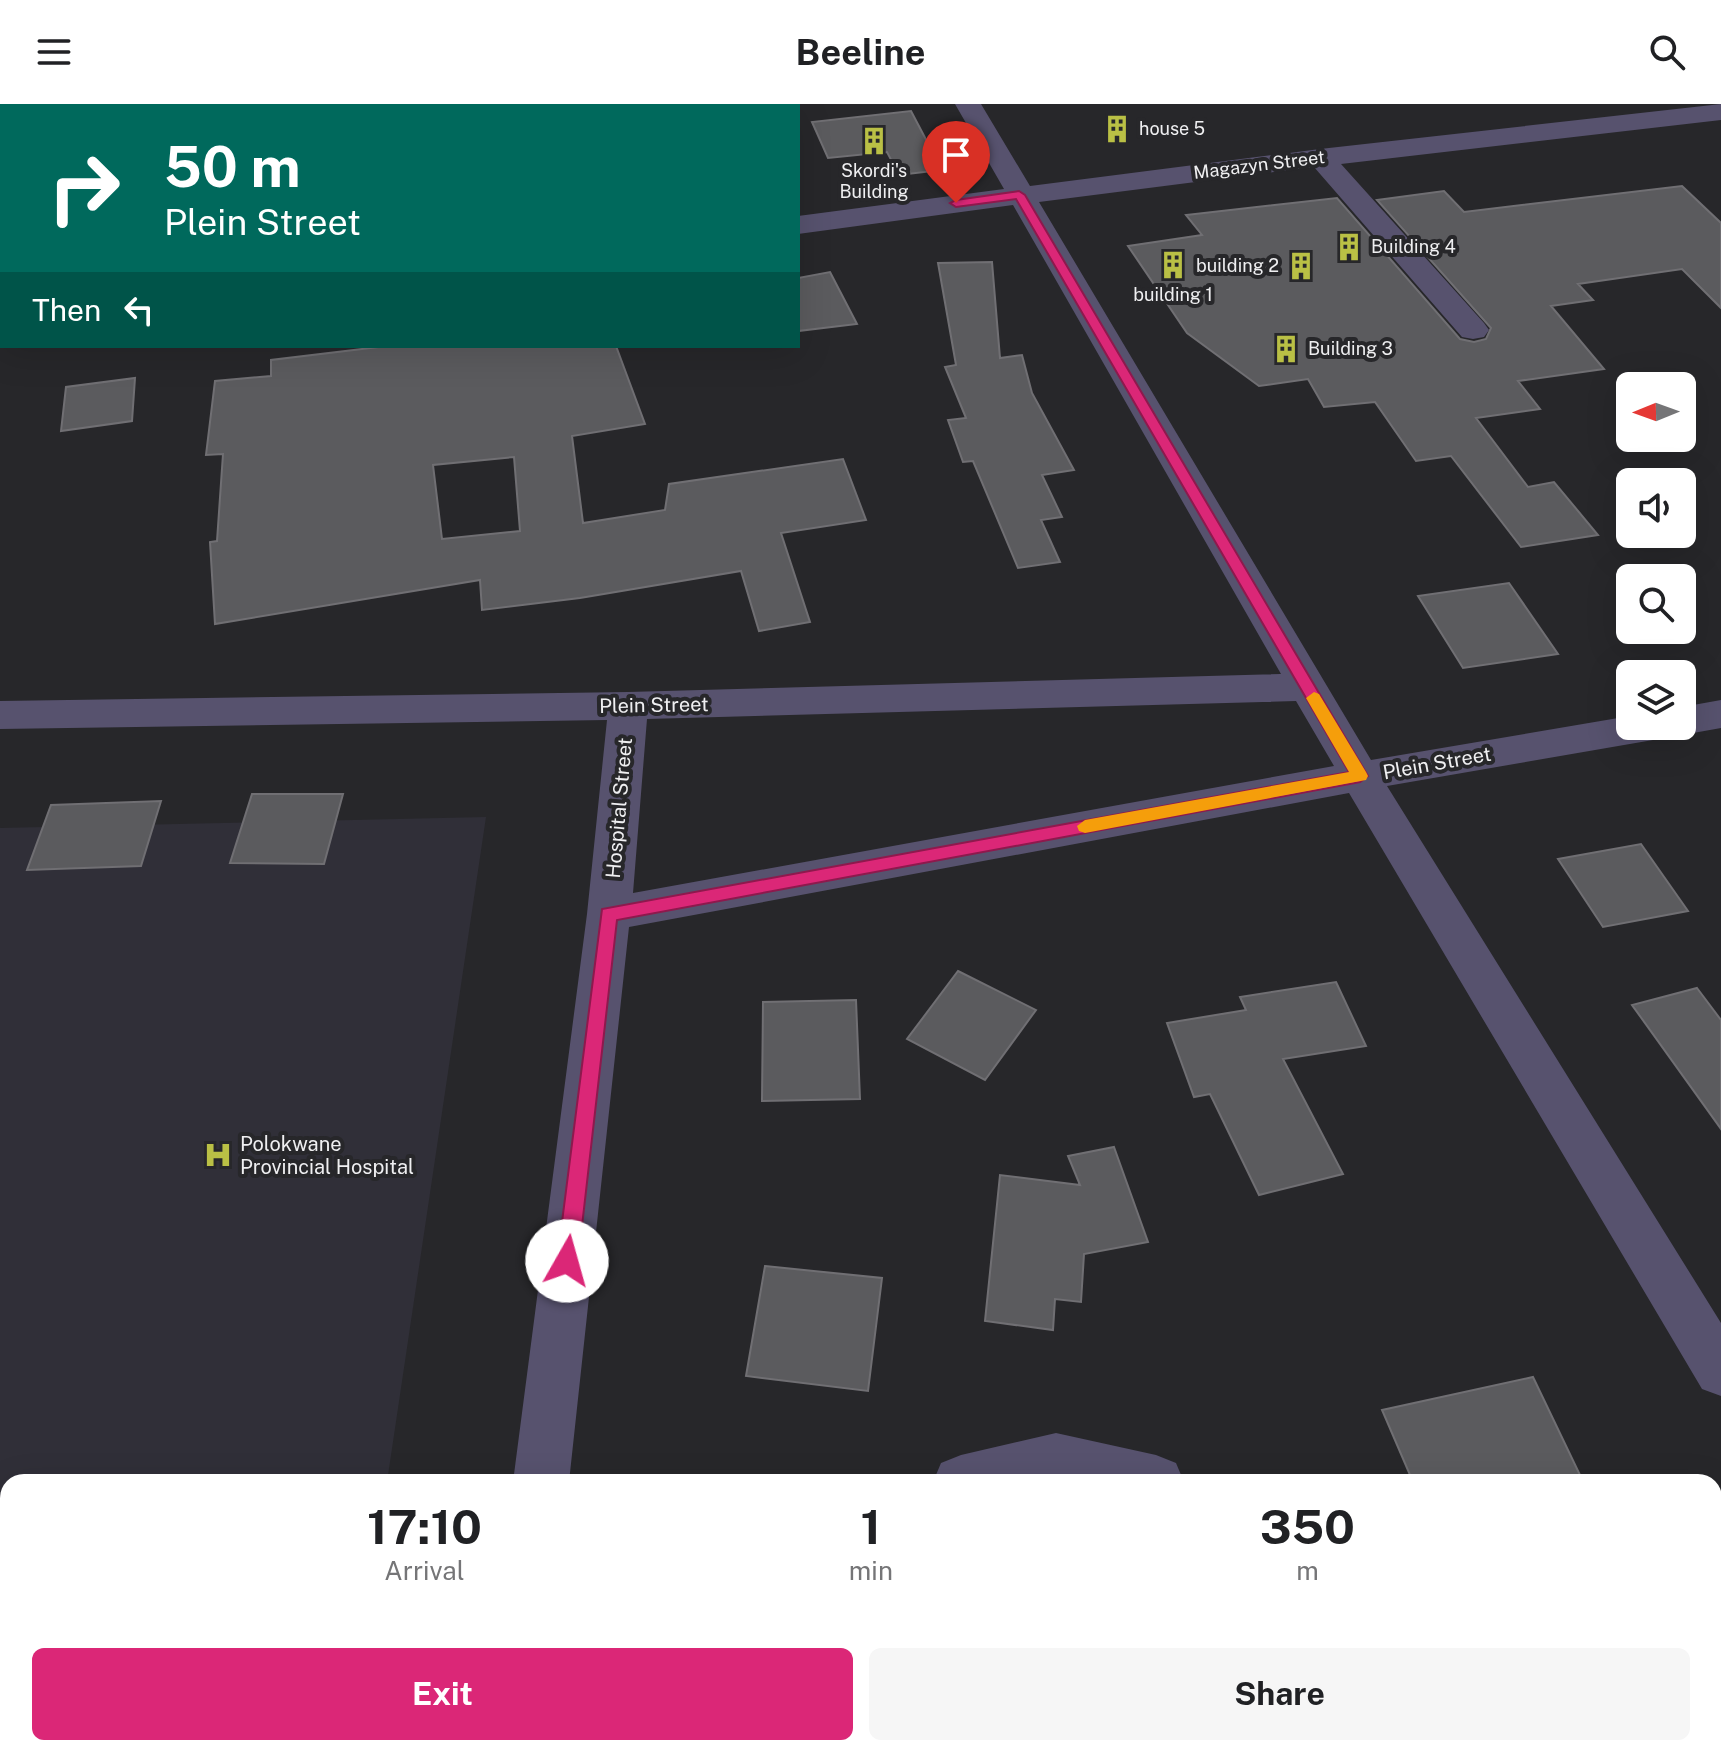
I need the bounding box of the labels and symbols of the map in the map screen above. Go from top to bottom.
building icon: house 5 [1102,114,1132,144]
place label: house 5 [1139,118,1205,139]
pin [922,121,990,203]
building icon: Skordi's Building [859,126,889,156]
street label: Magazyn Street [1192,146,1326,183]
place label: Skordi's Building [839,160,909,202]
building icon: Building 4 [1334,232,1364,262]
place label: Building 4 [1371,236,1456,257]
building icon: building 1 [1158,250,1188,280]
building icon: building 2 [1286,251,1316,281]
place label: building 2 [1196,255,1279,276]
place label: building 1 [1133,284,1213,305]
building icon: Building 3 [1271,334,1301,364]
place label: Building 3 [1308,338,1393,359]
north arrow [1616,372,1696,452]
street label: Plein Street [599,692,709,718]
street label: Hospital Street [601,736,637,880]
street label: Plein Street [1381,742,1493,784]
place label: Polokwane Provincial Hospital [240,1132,414,1179]
hospital icon: Polokwane Provincial Hospital [203,1140,233,1170]
position arrow [525,1219,609,1303]

